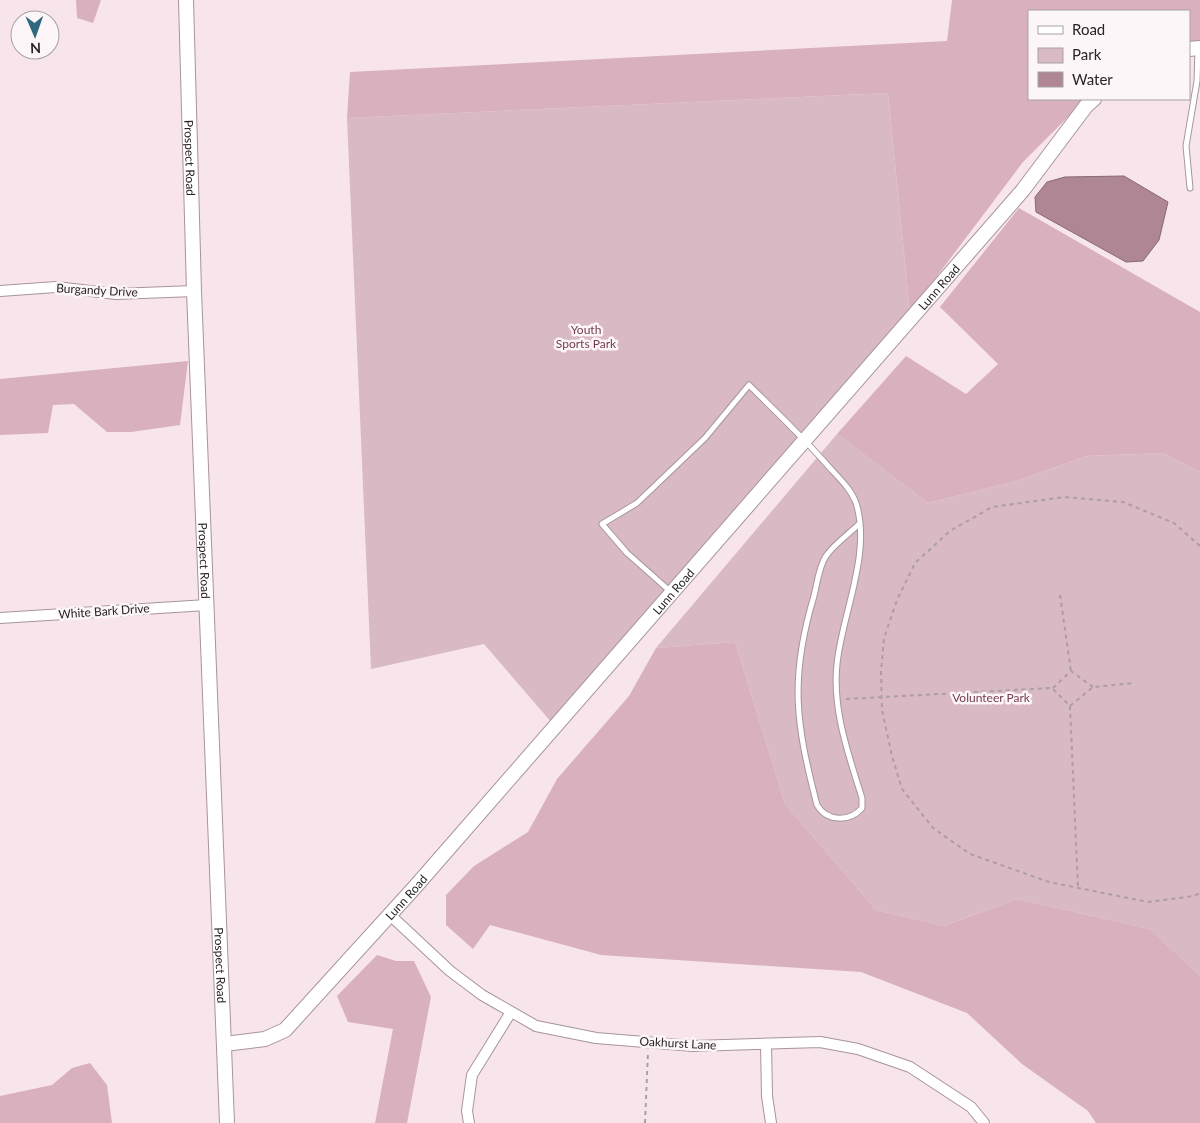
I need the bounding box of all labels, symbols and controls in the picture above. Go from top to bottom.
north arrow [10,10,60,60]
legend [1028,10,1190,100]
text: Road [1072,20,1105,38]
text: N [30,40,41,57]
text: Park [1072,45,1102,63]
text: Water [1072,70,1113,88]
street label: Prospect Road [182,120,199,196]
street label: Lunn Road [915,261,963,313]
street label: Burgandy Drive [56,280,138,300]
park label: Youth Sports Park [556,322,617,351]
street label: Prospect Road [196,522,214,599]
street label: Lunn Road [649,565,697,617]
street label: White Bark Drive [58,600,150,622]
park label: Volunteer Park [952,690,1031,705]
street label: Lunn Road [382,871,430,923]
street label: Prospect Road [212,927,230,1004]
street label: Oakhurst Lane [639,1033,717,1053]

